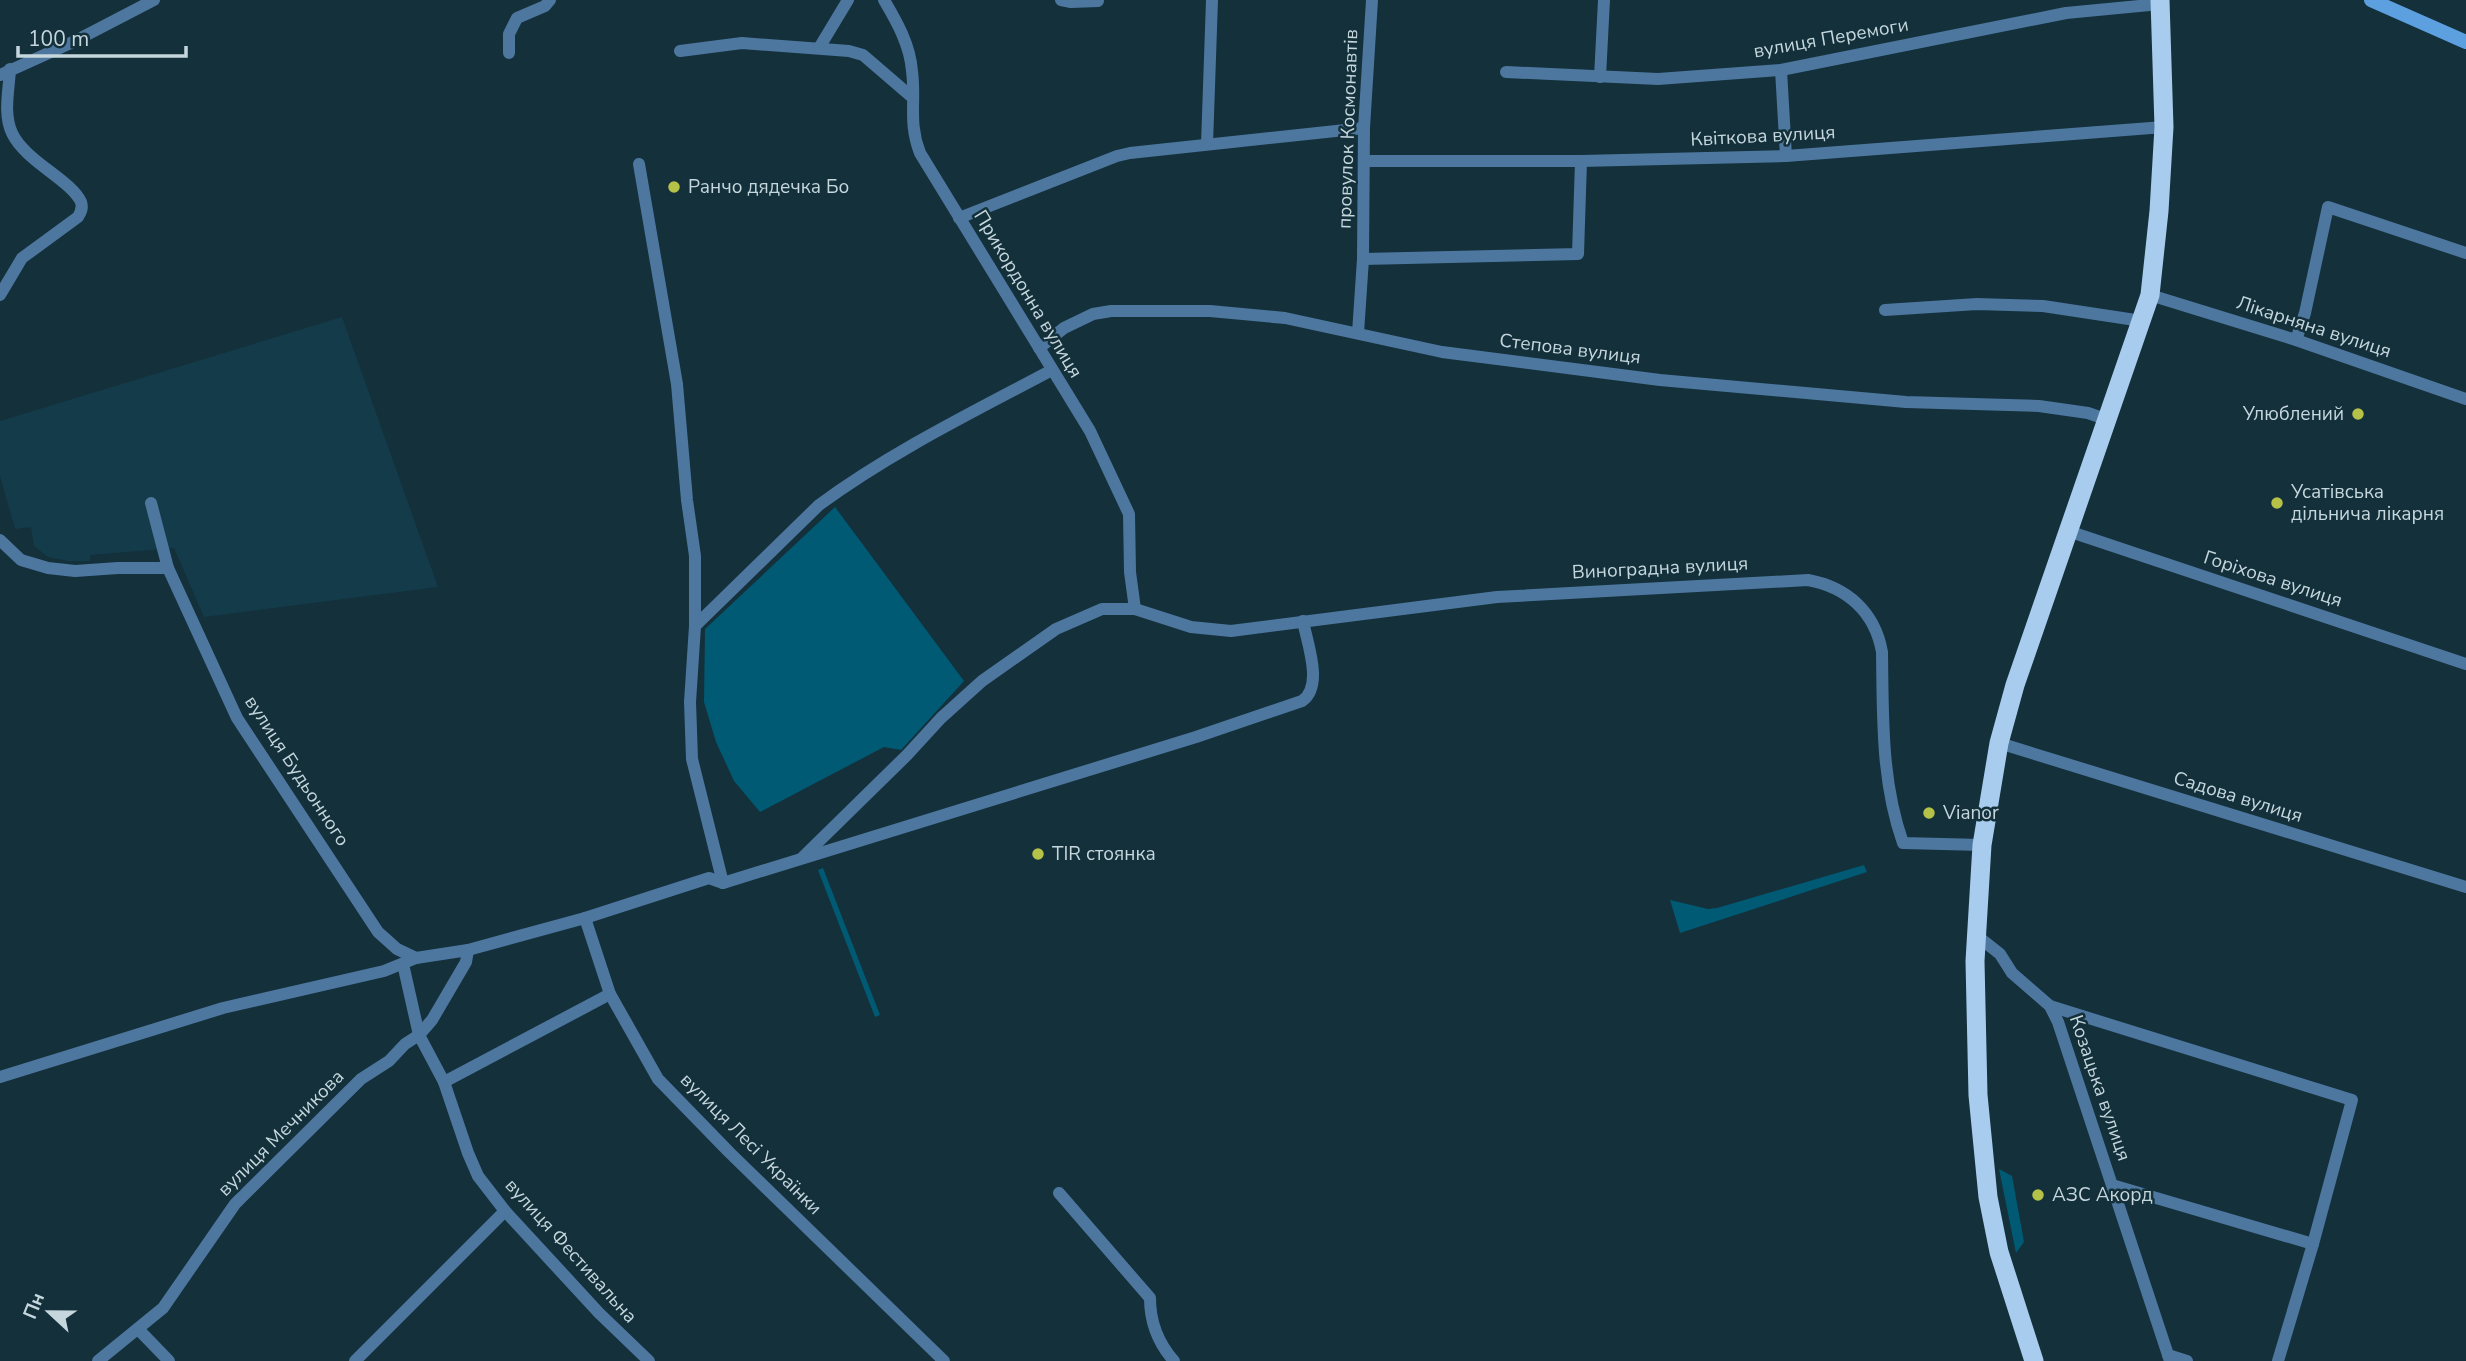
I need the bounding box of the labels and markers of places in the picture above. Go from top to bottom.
place label: Ранчо дядечка Бо [688,174,849,200]
marker: Ранчо дядечка Бо [666,179,682,195]
place label: Улюблений [2242,401,2344,427]
marker: Улюблений [2350,406,2366,422]
place label: Усатівська дільнича лікарня [2290,479,2444,527]
marker: Усатівська дільнича лікарня [2269,495,2285,511]
place label: Vianor [1942,800,1999,826]
marker: Vianor [1921,805,1937,821]
place label: TIR стоянка [1052,841,1156,867]
marker: TIR стоянка [1030,846,1046,862]
place label: АЗС Акорд [2052,1182,2153,1208]
marker: АЗС Акорд [2030,1187,2046,1203]

